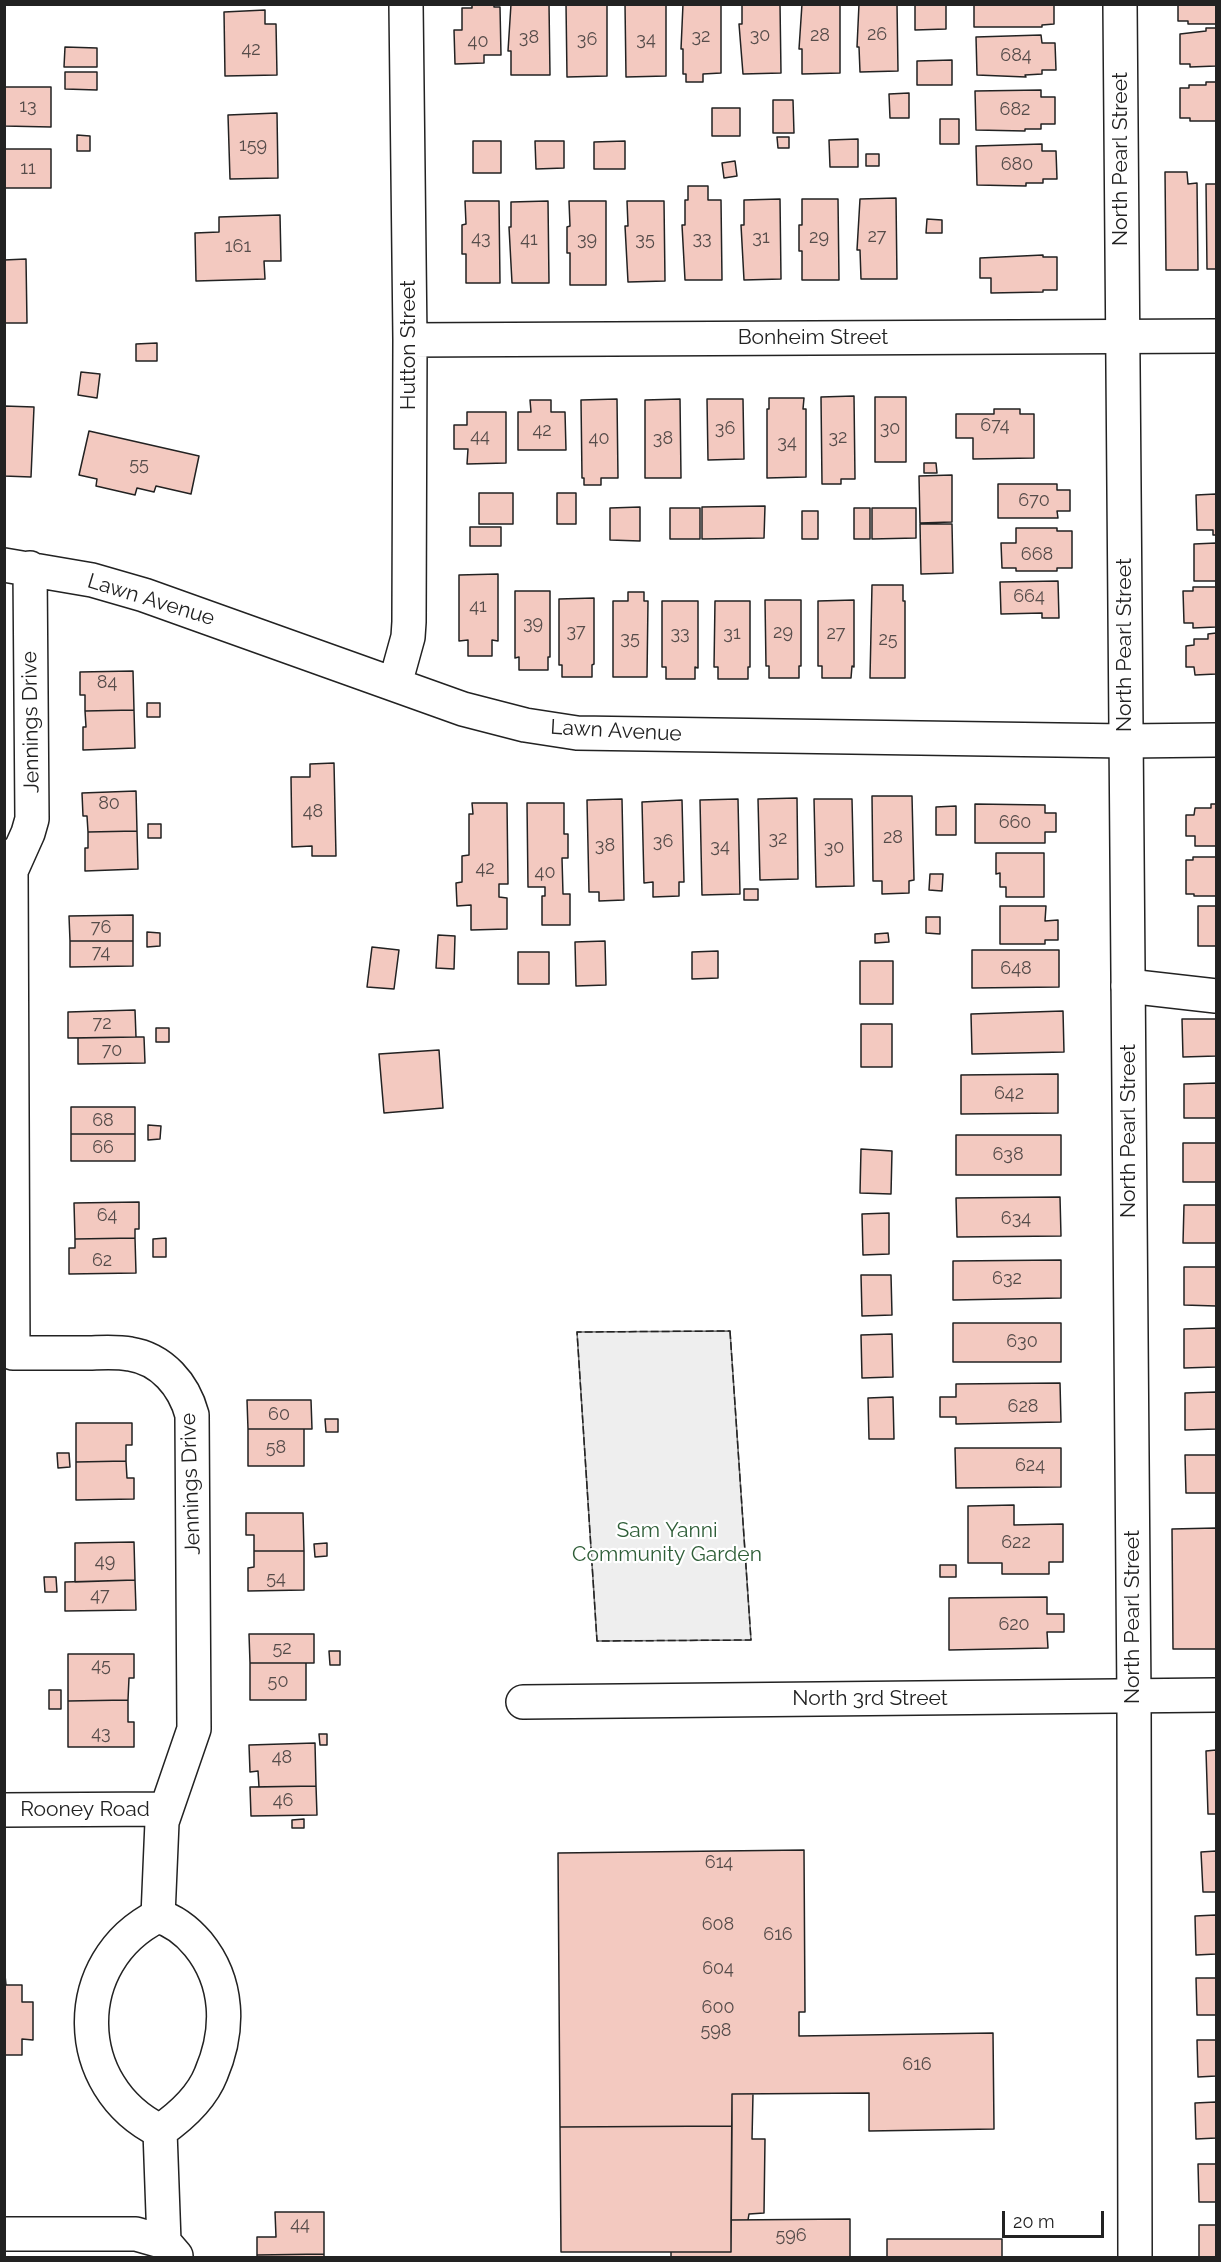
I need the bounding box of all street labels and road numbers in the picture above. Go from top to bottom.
street label: North Pearl Street [1108,72,1134,246]
street label: Hutton Street [396,280,422,410]
street label: Bonheim Street [738,325,888,351]
street label: North Pearl Street [1112,558,1138,732]
street label: Lawn Avenue [84,569,218,631]
street label: Jennings Drive [17,651,45,793]
street label: Lawn Avenue [550,715,682,747]
street label: North Pearl Street [1116,1044,1142,1218]
street label: Jennings Drive [176,1413,206,1555]
street label: North Pearl Street [1120,1530,1146,1704]
street label: North 3rd Street [792,1686,948,1712]
street label: Rooney Road [20,1797,150,1823]

